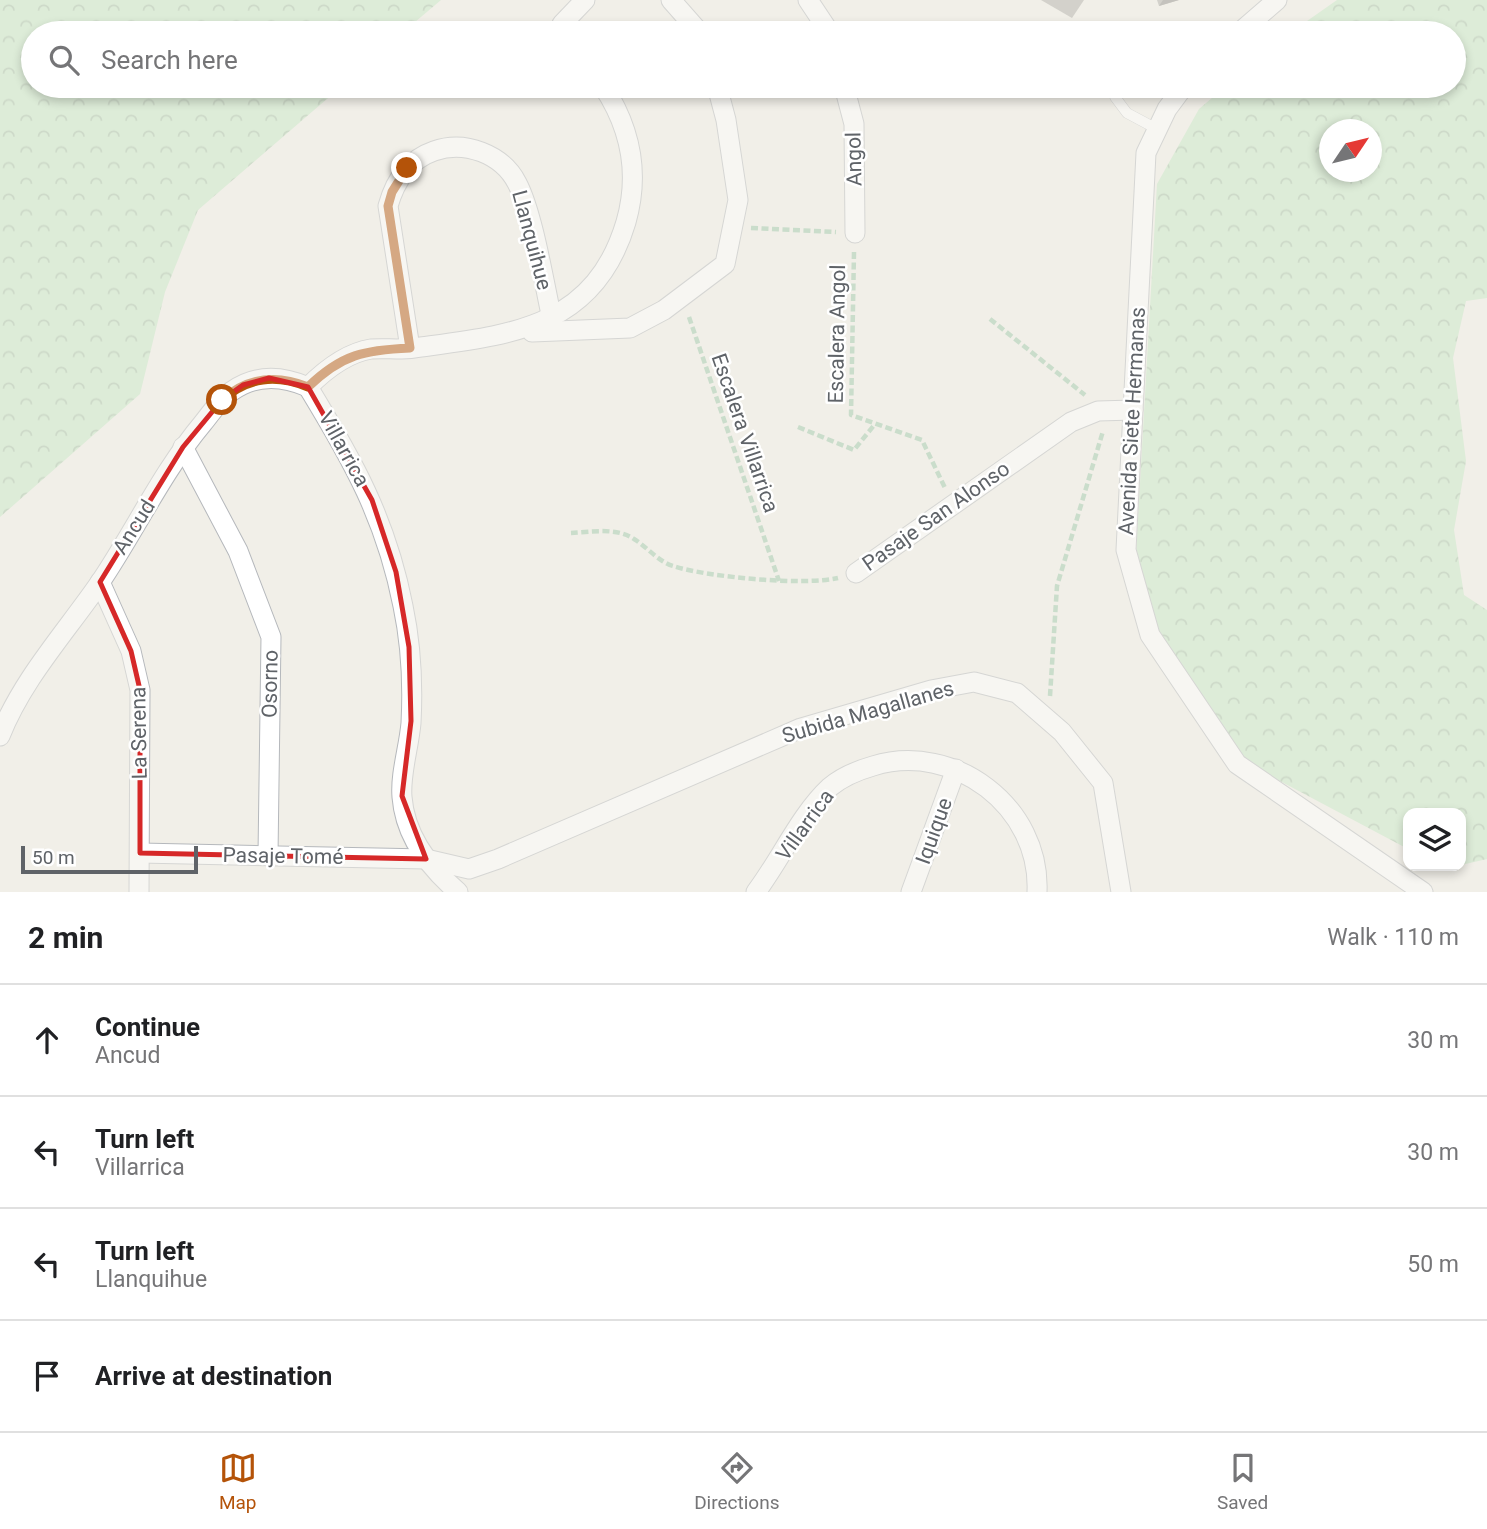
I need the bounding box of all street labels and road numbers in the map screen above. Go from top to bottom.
street label: Angol [842,132,866,186]
street label: Llanquihue [507,187,557,293]
street label: Escalera Angol [824,264,850,404]
street label: Avenida Siete Hermanas [1114,306,1150,536]
street label: Escalera Villarrica [707,350,783,516]
street label: Villarrica [314,407,374,491]
street label: Pasaje San Alonso [858,456,1014,576]
street label: Ancud [108,495,160,559]
street label: Osorno [257,650,283,718]
street label: Subida Magallanes [779,676,957,748]
street label: La Serena [126,686,152,780]
street label: Villarrica [771,785,839,865]
street label: Iquique [911,794,957,868]
street label: Pasaje Tomé [222,843,344,869]

